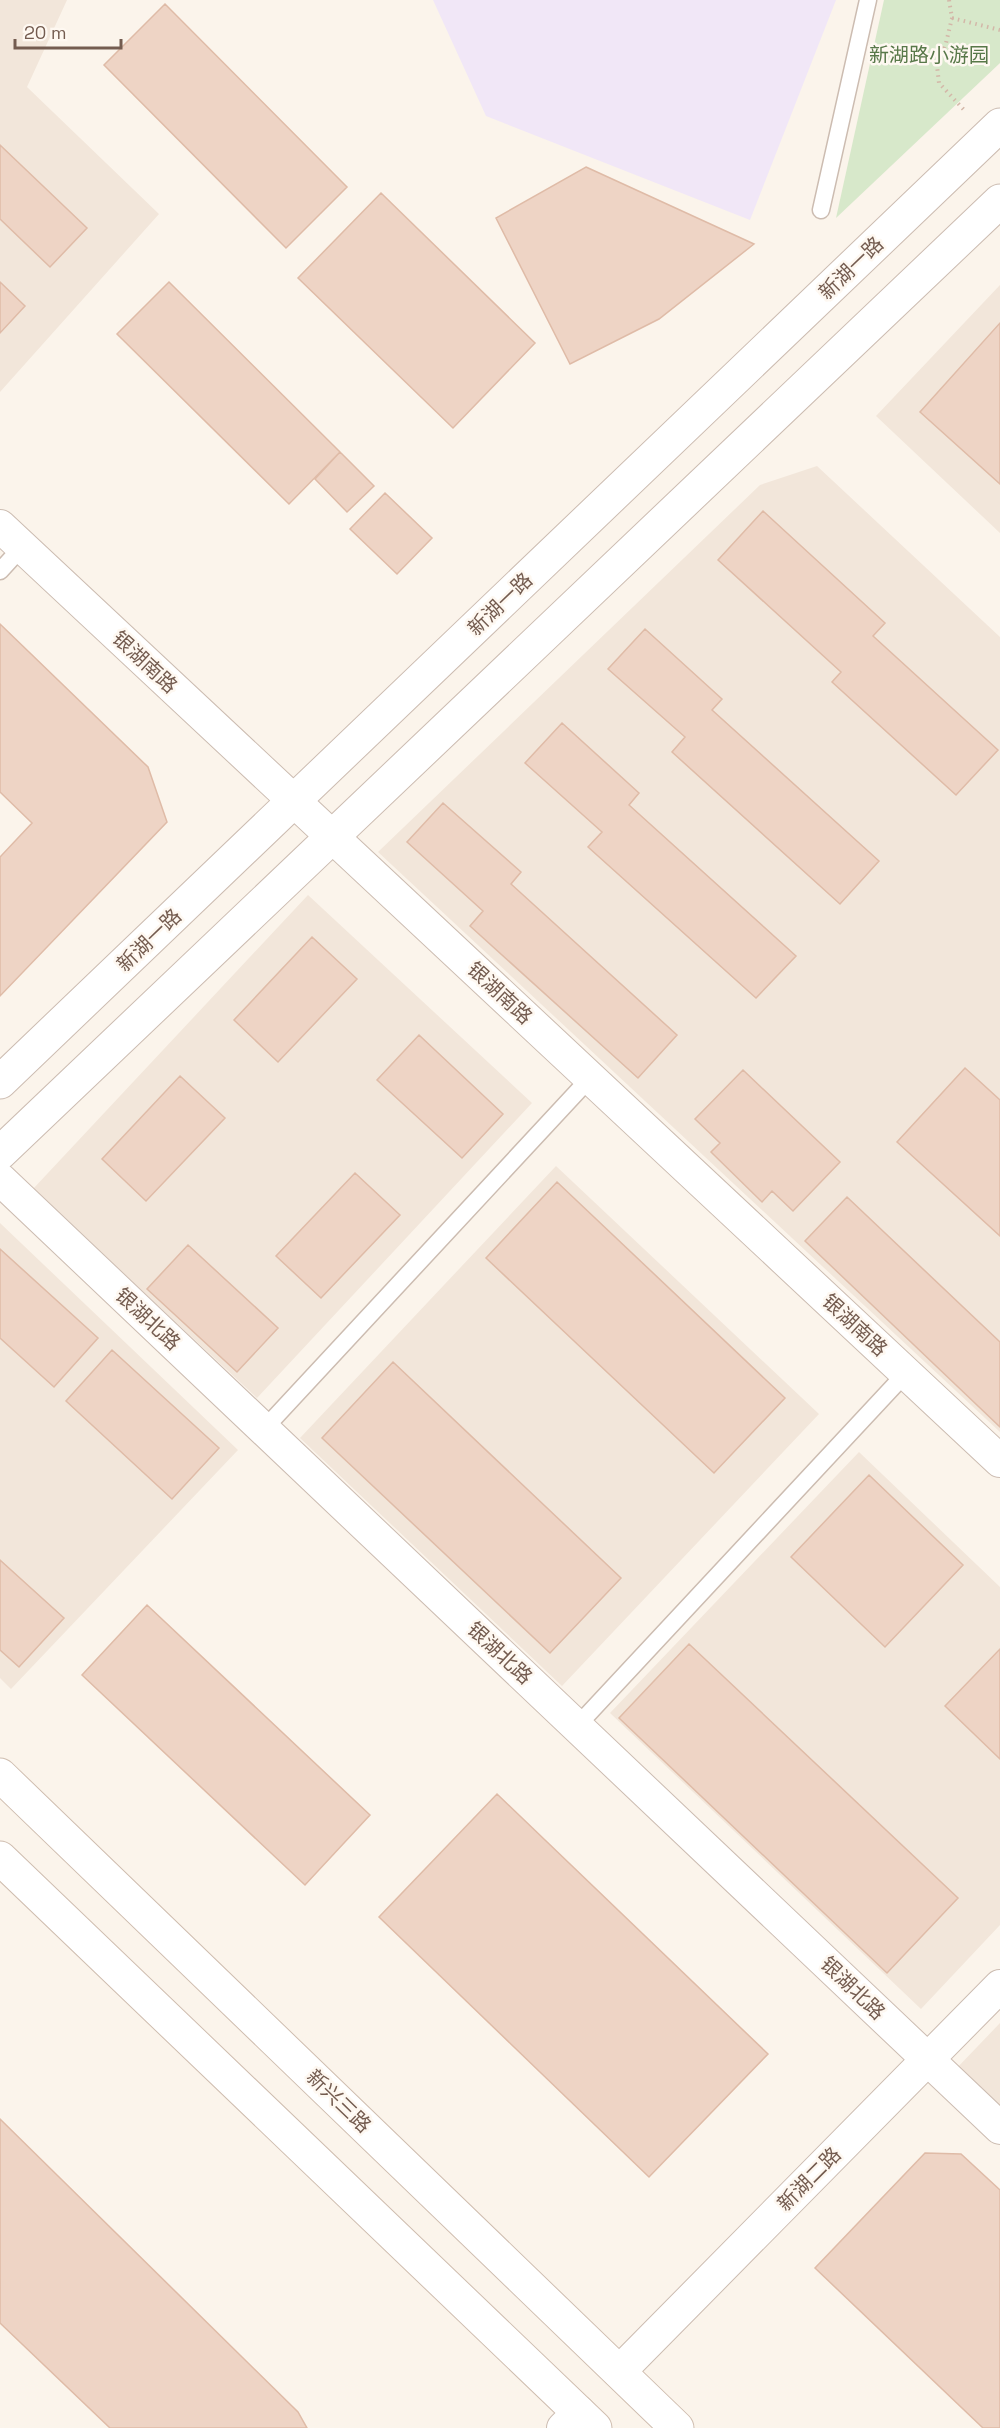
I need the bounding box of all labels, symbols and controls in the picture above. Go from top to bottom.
scale bar [15,12,122,50]
text: 20 m [24,21,67,44]
park label: 新湖路小游园 [869,42,989,68]
street label: 新湖一路 [813,231,889,305]
street label: 新湖一路 [462,567,538,641]
street label: 银湖南路 [107,625,183,699]
street label: 新湖一路 [111,903,187,977]
street label: 银湖南路 [462,956,538,1030]
street label: 银湖北路 [110,1282,186,1356]
street label: 银湖南路 [817,1288,893,1362]
street label: 银湖北路 [462,1616,538,1690]
street label: 银湖北路 [815,1951,891,2025]
street label: 新兴三路 [301,2064,377,2138]
street label: 新湖二路 [772,2142,846,2216]

